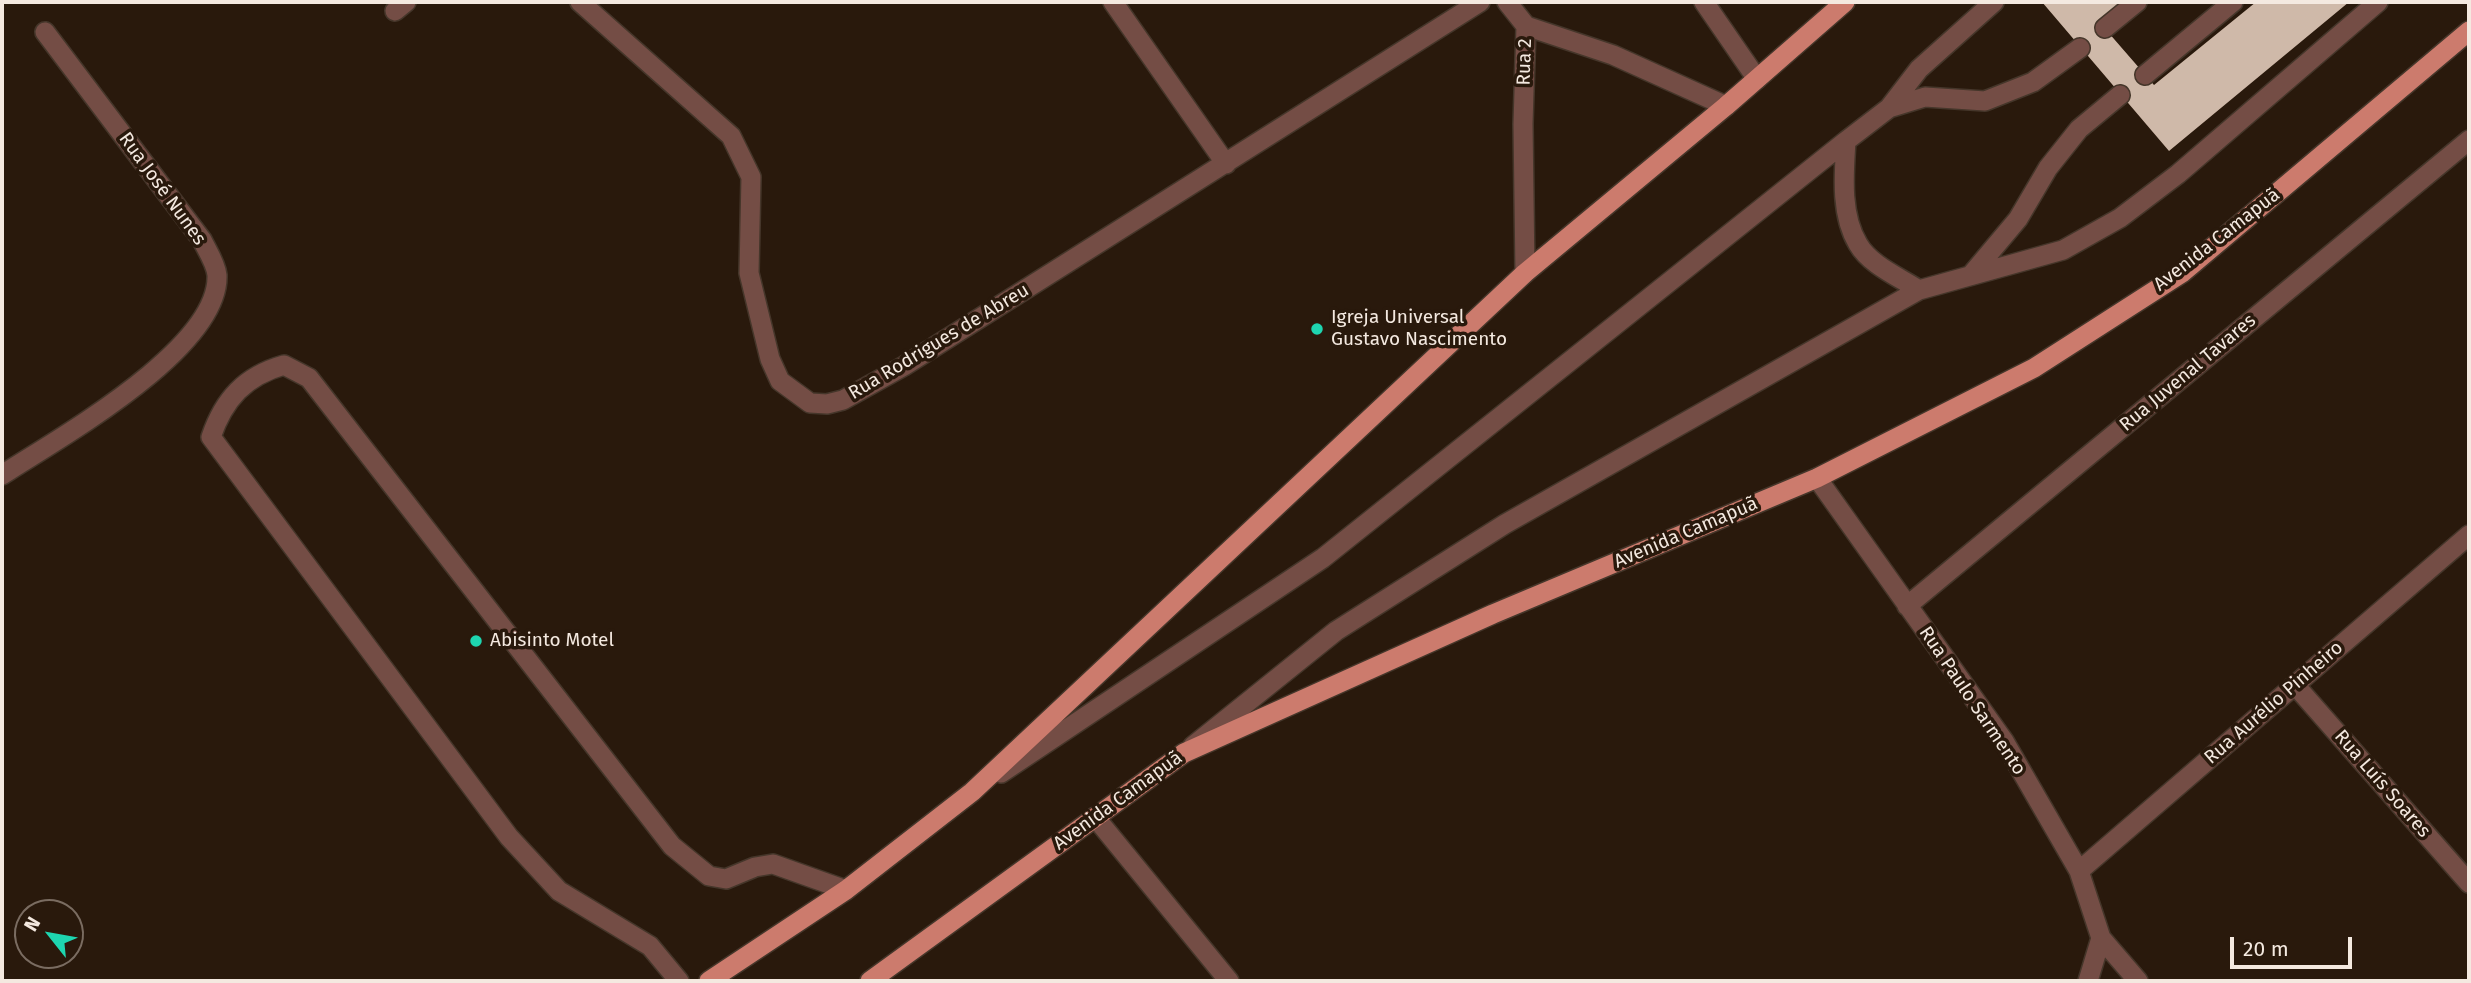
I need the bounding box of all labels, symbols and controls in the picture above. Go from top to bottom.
street label: Rua 2 [1513,38,1537,86]
street label: Rua José Nunes [114,128,210,250]
street label: Avenida Camapuã [2149,184,2285,296]
street label: Rua Rodrigues de Abreu [845,279,1033,405]
place label: Igreja Universal Gustavo Nascimento [1331,307,1507,351]
street label: Rua Juvenal Tavares [2115,309,2261,437]
marker: Igreja Universal Gustavo Nascimento [1309,321,1325,337]
street label: Avenida Camapuã [1611,492,1761,574]
street label: Rua Paulo Sarmento [1914,622,2030,780]
place label: Abisinto Motel [490,630,614,652]
marker: Abisinto Motel [468,633,484,649]
street label: Rua Aurélio Pinheiro [2200,637,2348,769]
street label: Rua Luís Soares [2329,726,2435,842]
street label: Avenida Camapuã [1049,747,1187,855]
north arrow [14,899,84,969]
text: N [19,913,45,935]
scale bar [2233,923,2356,967]
text: 20 m [2243,936,2289,962]

